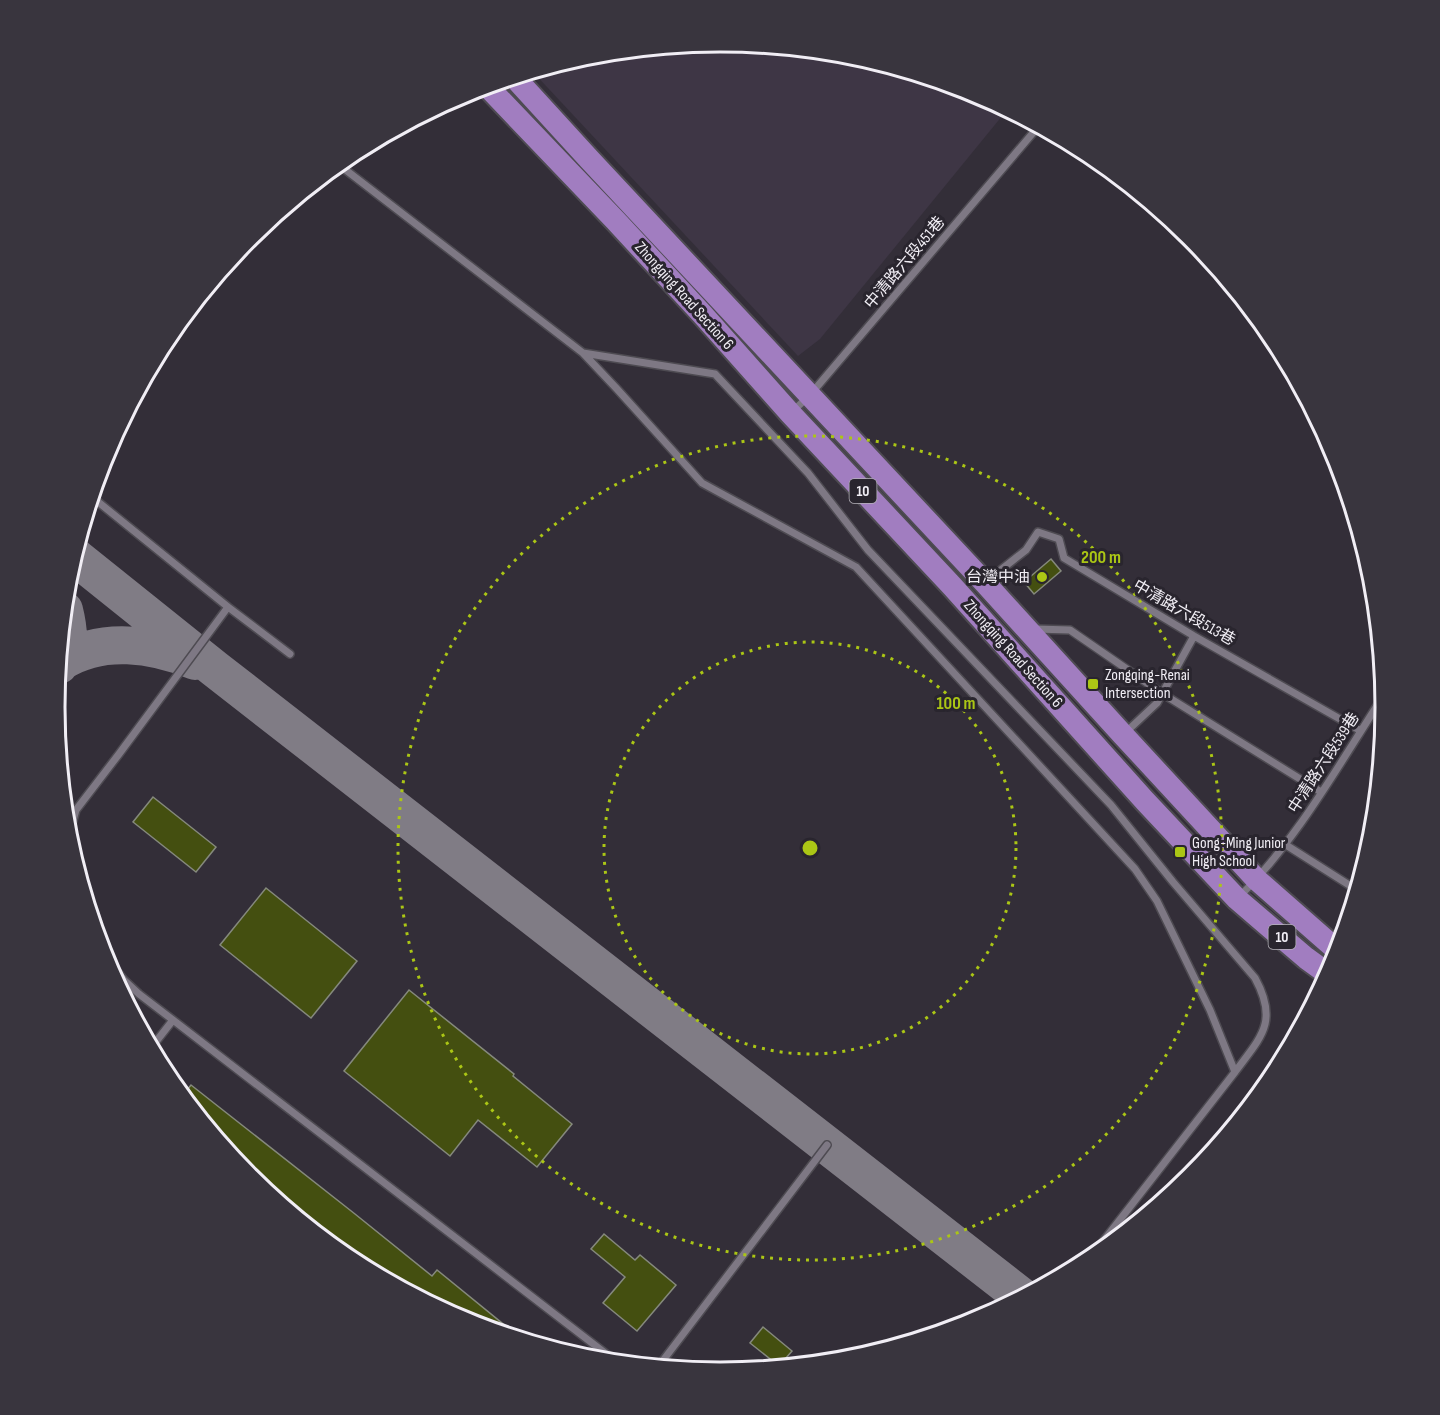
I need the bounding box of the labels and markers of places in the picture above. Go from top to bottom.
place label: 台灣中油 [966,568,1030,587]
marker: 台灣中油 [1035,570,1049,584]
place label: Zongqing-Renai Intersection [1105,666,1190,703]
marker: Zongqing-Renai Intersection [1086,677,1100,691]
place label: Gong-Ming Junior High School [1192,834,1286,871]
centre of rings [800,838,820,858]
marker: Gong-Ming Junior High School [1173,845,1187,859]

